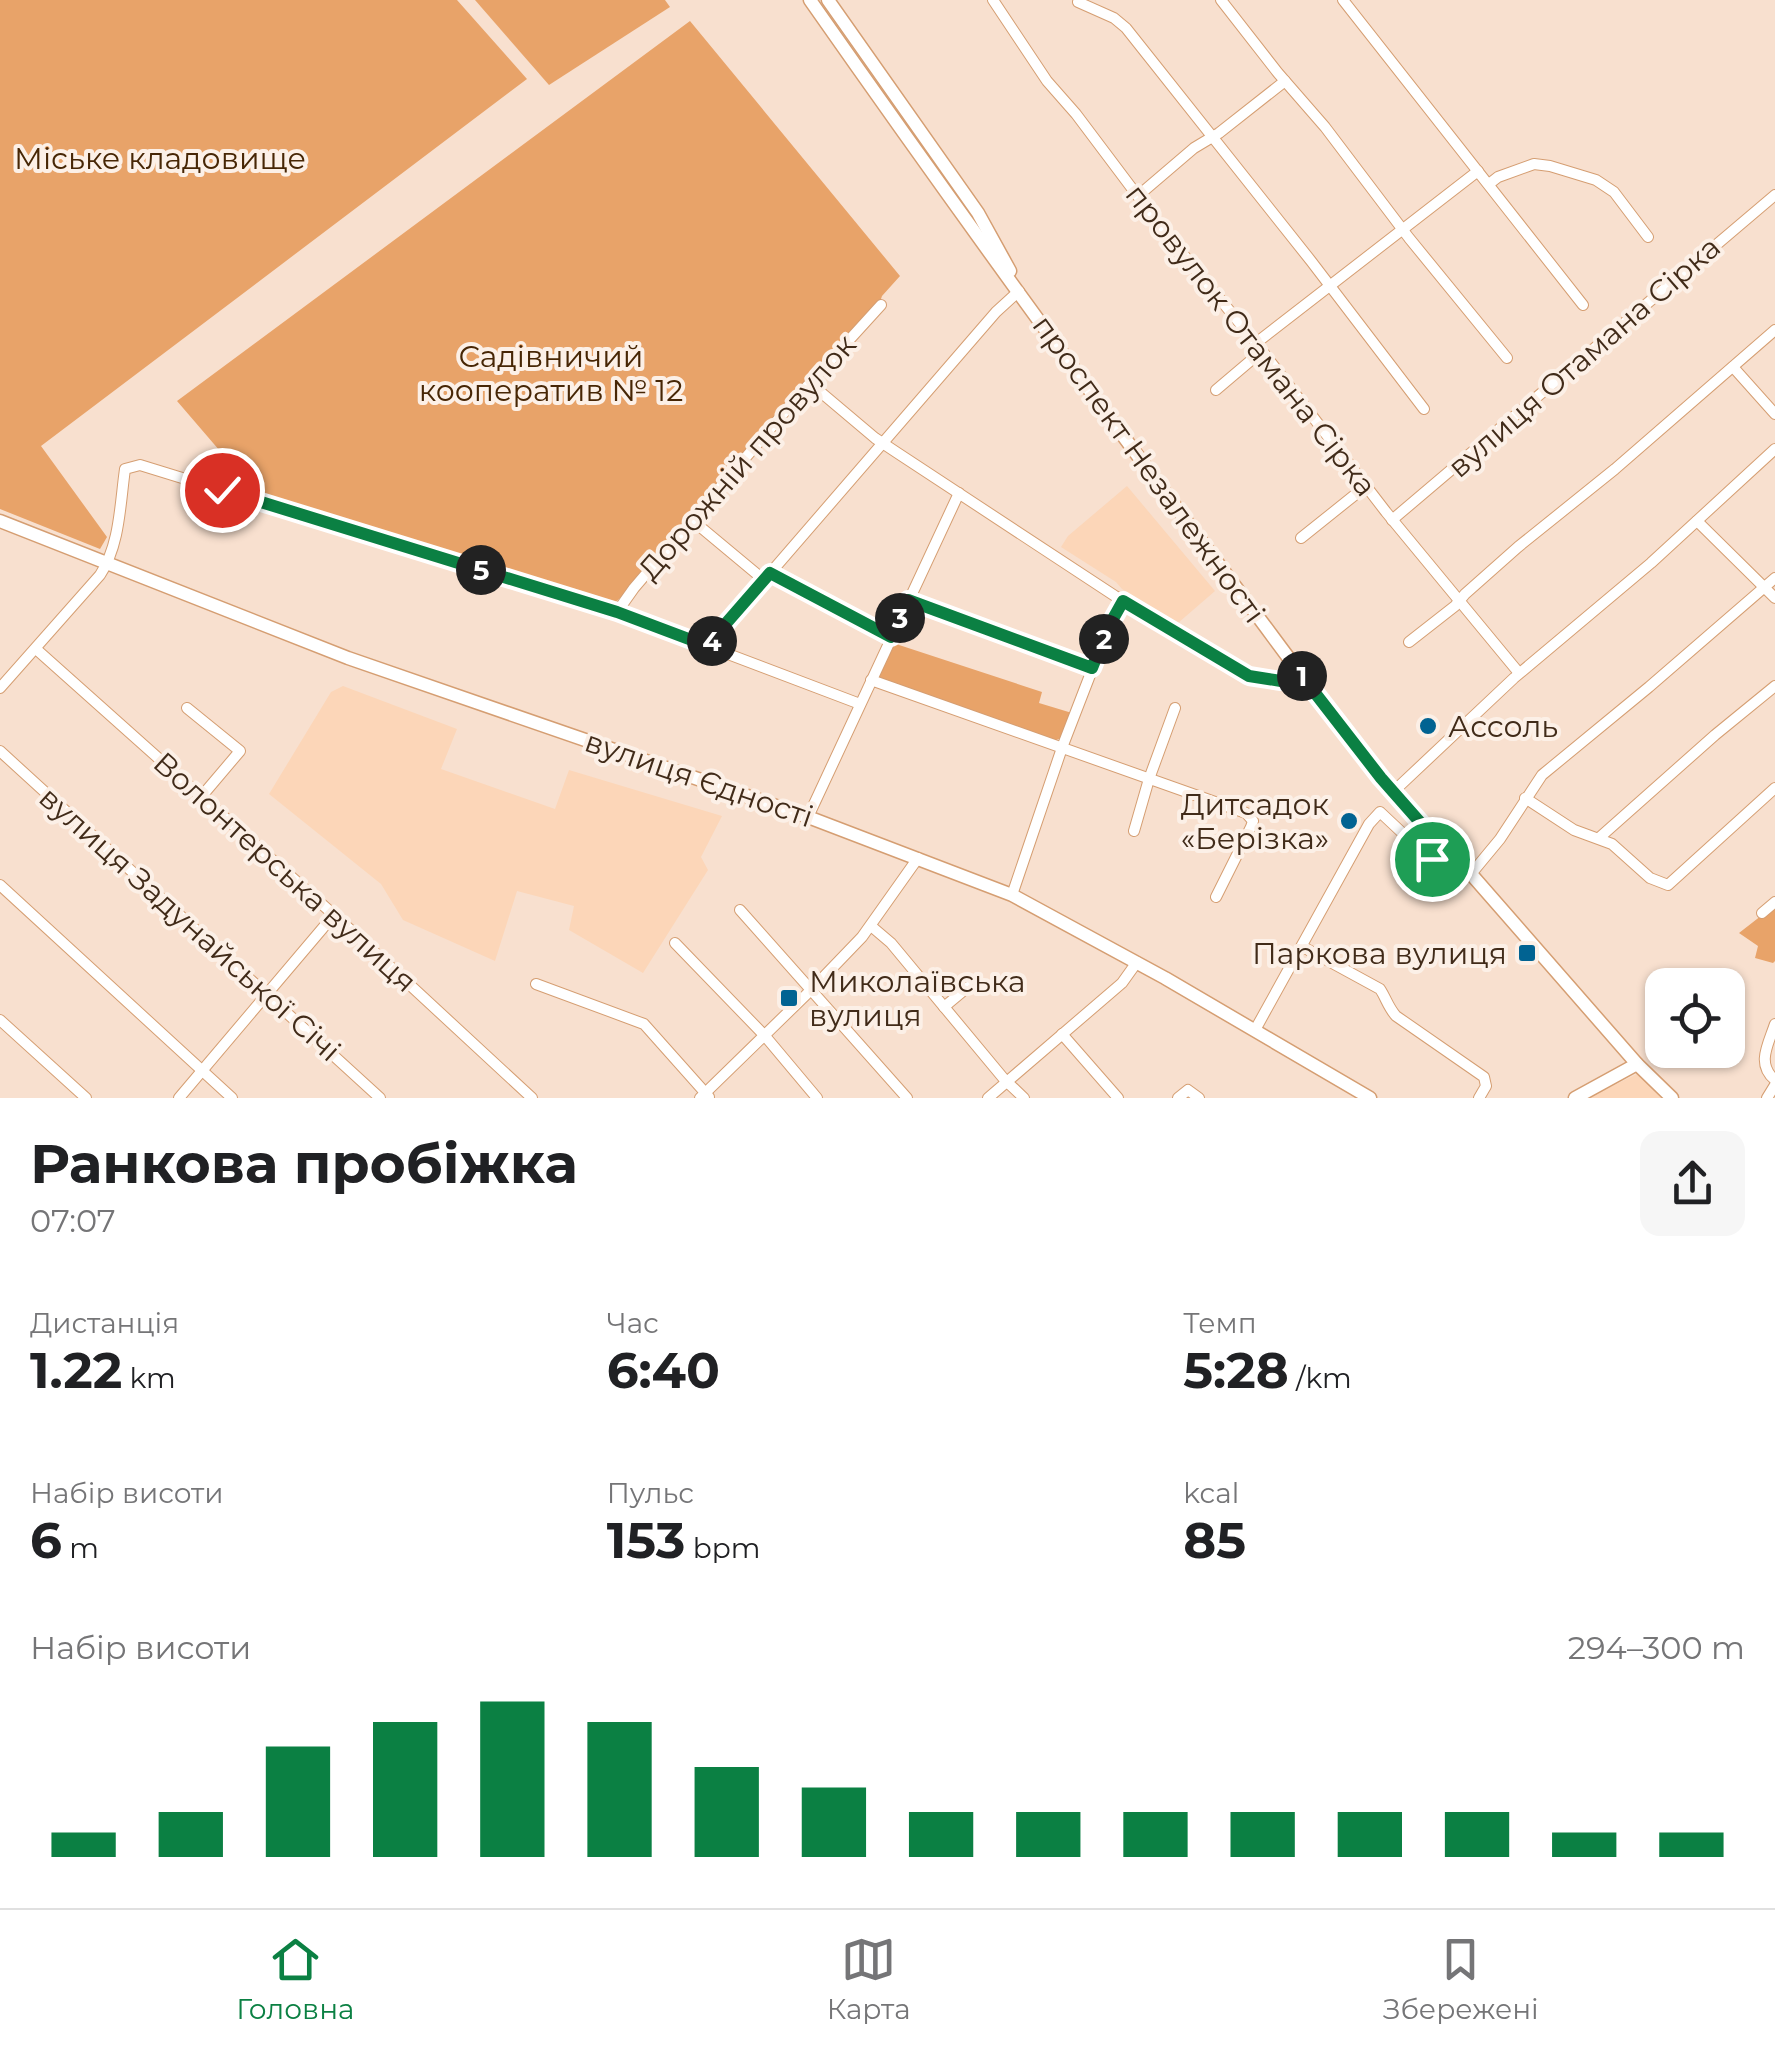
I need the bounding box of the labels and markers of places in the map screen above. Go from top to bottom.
pin [180,448,265,533]
pin: 5 [456,545,506,595]
pin: 3 [875,593,925,643]
pin: 2 [1079,614,1129,664]
pin: 4 [687,616,737,666]
pin: 1 [1277,651,1327,701]
place label: Ассоль [1448,708,1558,745]
marker: Ассоль [1417,715,1439,737]
place label: Дитсадок «Берізка» [1181,786,1330,857]
marker: Дитсадок «Берізка» [1338,810,1360,832]
pin [1390,817,1475,902]
place label: Паркова вулиця [1252,935,1507,972]
marker: Паркова вулиця [1516,942,1538,964]
place label: Миколаївська вулиця [809,963,1026,1034]
marker: Миколаївська вулиця [778,987,800,1009]

